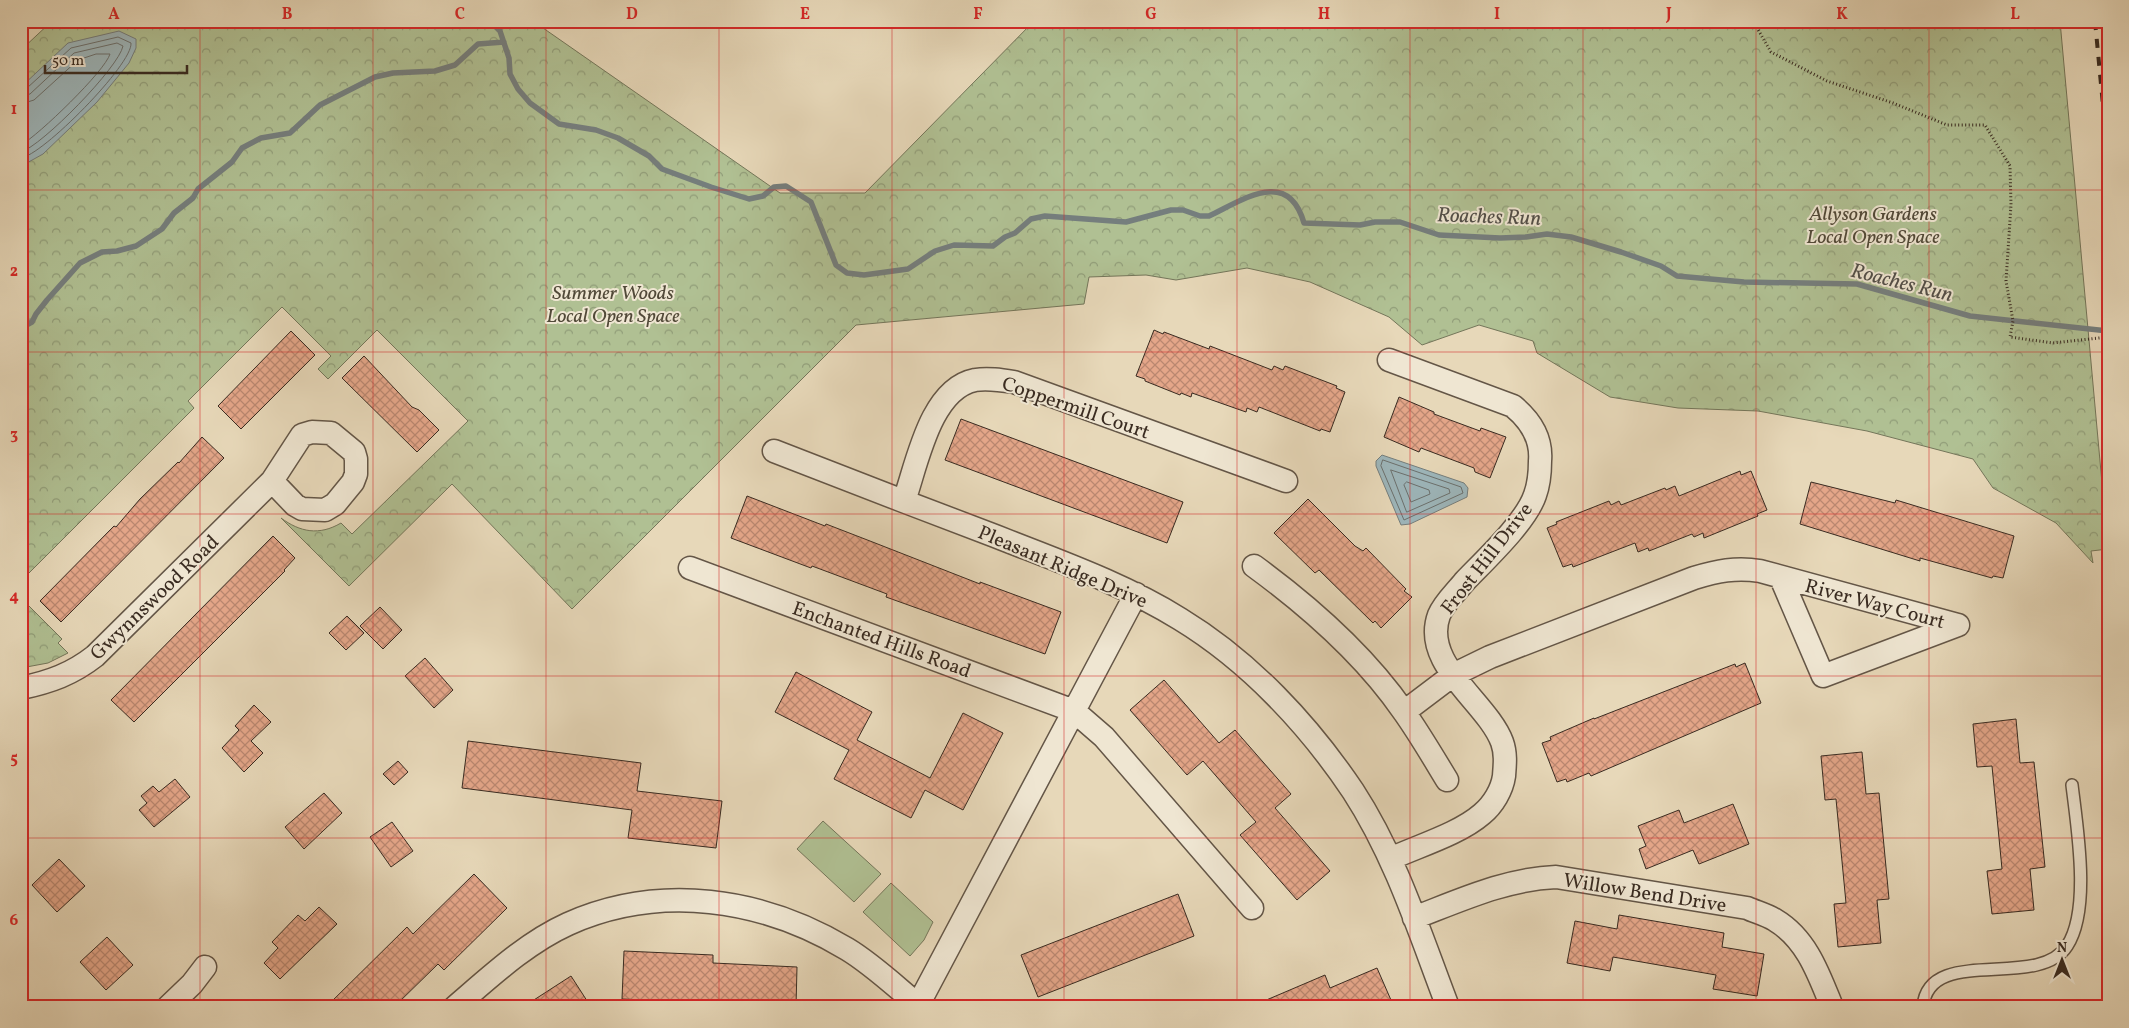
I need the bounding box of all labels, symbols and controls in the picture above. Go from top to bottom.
text: A [108,4,120,26]
text: B [282,4,293,26]
text: C [455,4,465,26]
text: D [626,4,638,26]
text: E [800,4,810,26]
text: F [973,4,983,26]
text: G [1145,4,1157,26]
text: H [1318,4,1330,26]
text: I [1494,4,1500,26]
text: J [1665,4,1672,26]
text: K [1836,4,1848,26]
text: L [2010,4,2020,26]
scale bar [45,42,188,74]
text: 50 m [52,51,84,72]
text: 1 [11,99,17,121]
water label: Roaches Run [1436,201,1542,234]
park label: Allyson Gardens Local Open Space [1806,201,1940,252]
water label: Roaches Run [1848,257,1956,310]
text: 2 [10,261,18,283]
park label: Summer Woods Local Open Space [546,280,680,331]
street label: Coppermill Court [998,370,1153,447]
text: 3 [10,424,18,446]
street label: Frost Hill Drive [1435,497,1540,621]
street label: Pleasant Ridge Drive [973,519,1151,616]
street label: Gwynnswood Road [85,529,226,668]
street label: River Way Court [1801,573,1948,637]
text: 4 [9,586,19,608]
street label: Enchanted Hills Road [788,595,975,686]
text: 5 [10,748,18,770]
street label: Willow Bend Drive [1561,867,1728,921]
text: 6 [10,910,19,932]
north arrow [2036,936,2086,986]
text: N [2057,939,2067,958]

